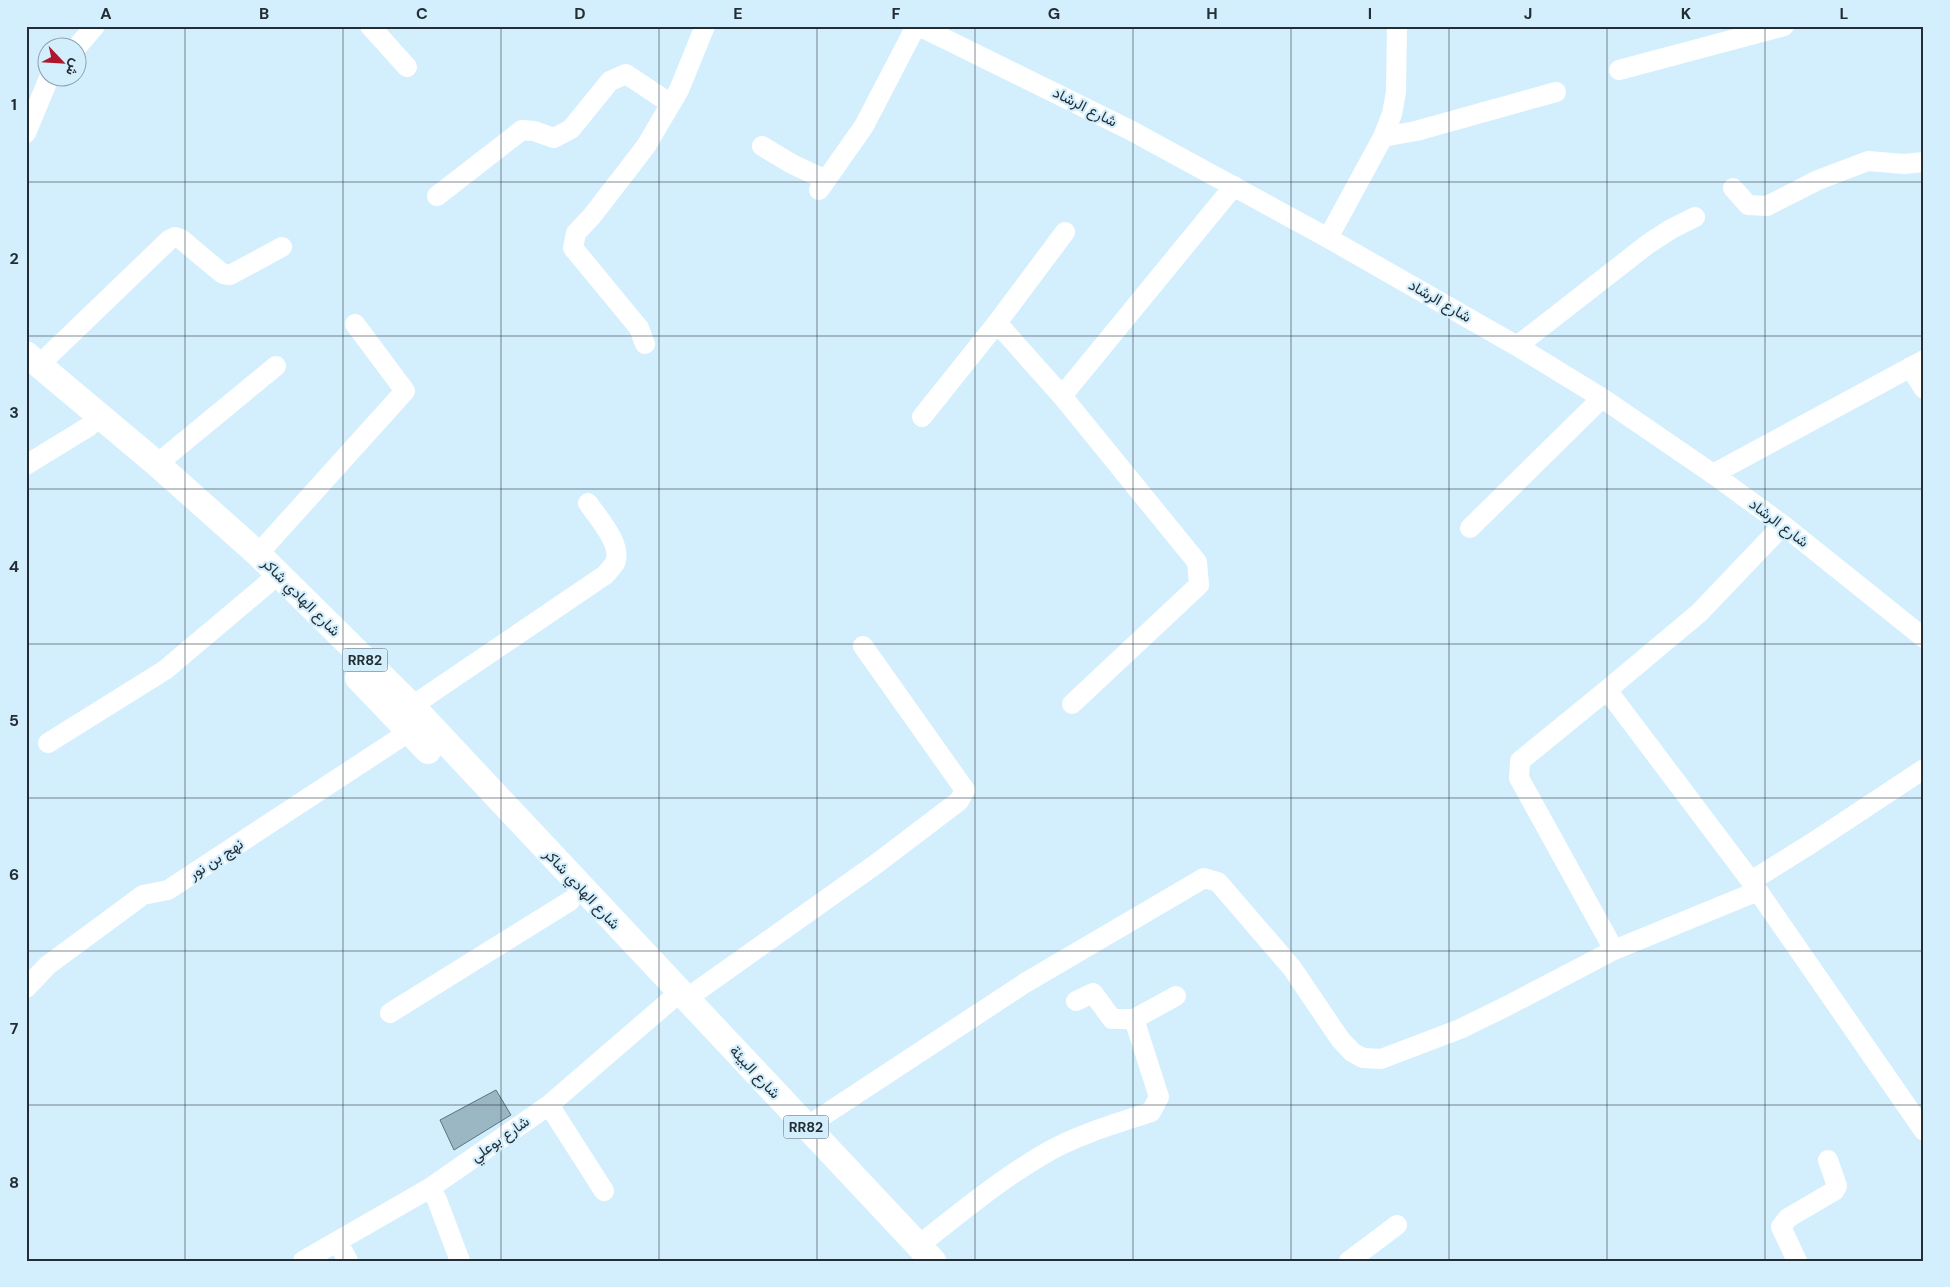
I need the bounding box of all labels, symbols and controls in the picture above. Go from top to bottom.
text: A [100,3,112,24]
text: B [259,3,269,24]
text: C [416,3,428,24]
text: D [574,3,586,24]
text: E [733,3,743,24]
text: F [892,3,901,24]
text: G [1048,3,1060,24]
text: H [1206,3,1218,24]
text: I [1368,3,1372,24]
text: J [1524,3,1532,24]
text: K [1681,3,1692,24]
text: L [1840,3,1849,24]
north arrow [38,38,88,88]
text: ش [62,56,85,79]
street label: شارع الرشاد [1049,82,1121,133]
text: 1 [11,94,17,115]
text: 2 [9,248,19,269]
street label: شارع الرشاد [1404,275,1475,328]
text: 3 [9,402,19,423]
street label: شارع الرشاد [1745,494,1813,553]
street label: شارع الهادي شاكر [255,553,345,643]
text: 4 [9,556,19,577]
road number: RR82 [342,648,388,672]
text: 5 [9,710,19,731]
street label: نهج بن نور [184,834,248,885]
street label: شارع الهادي شاكر [537,844,625,936]
text: 6 [9,864,19,885]
text: 7 [10,1018,19,1039]
street label: شارع البيئة [725,1041,785,1104]
street label: شارع بوعلي [467,1111,535,1169]
road number: RR82 [784,1116,828,1138]
text: 8 [9,1172,19,1193]

